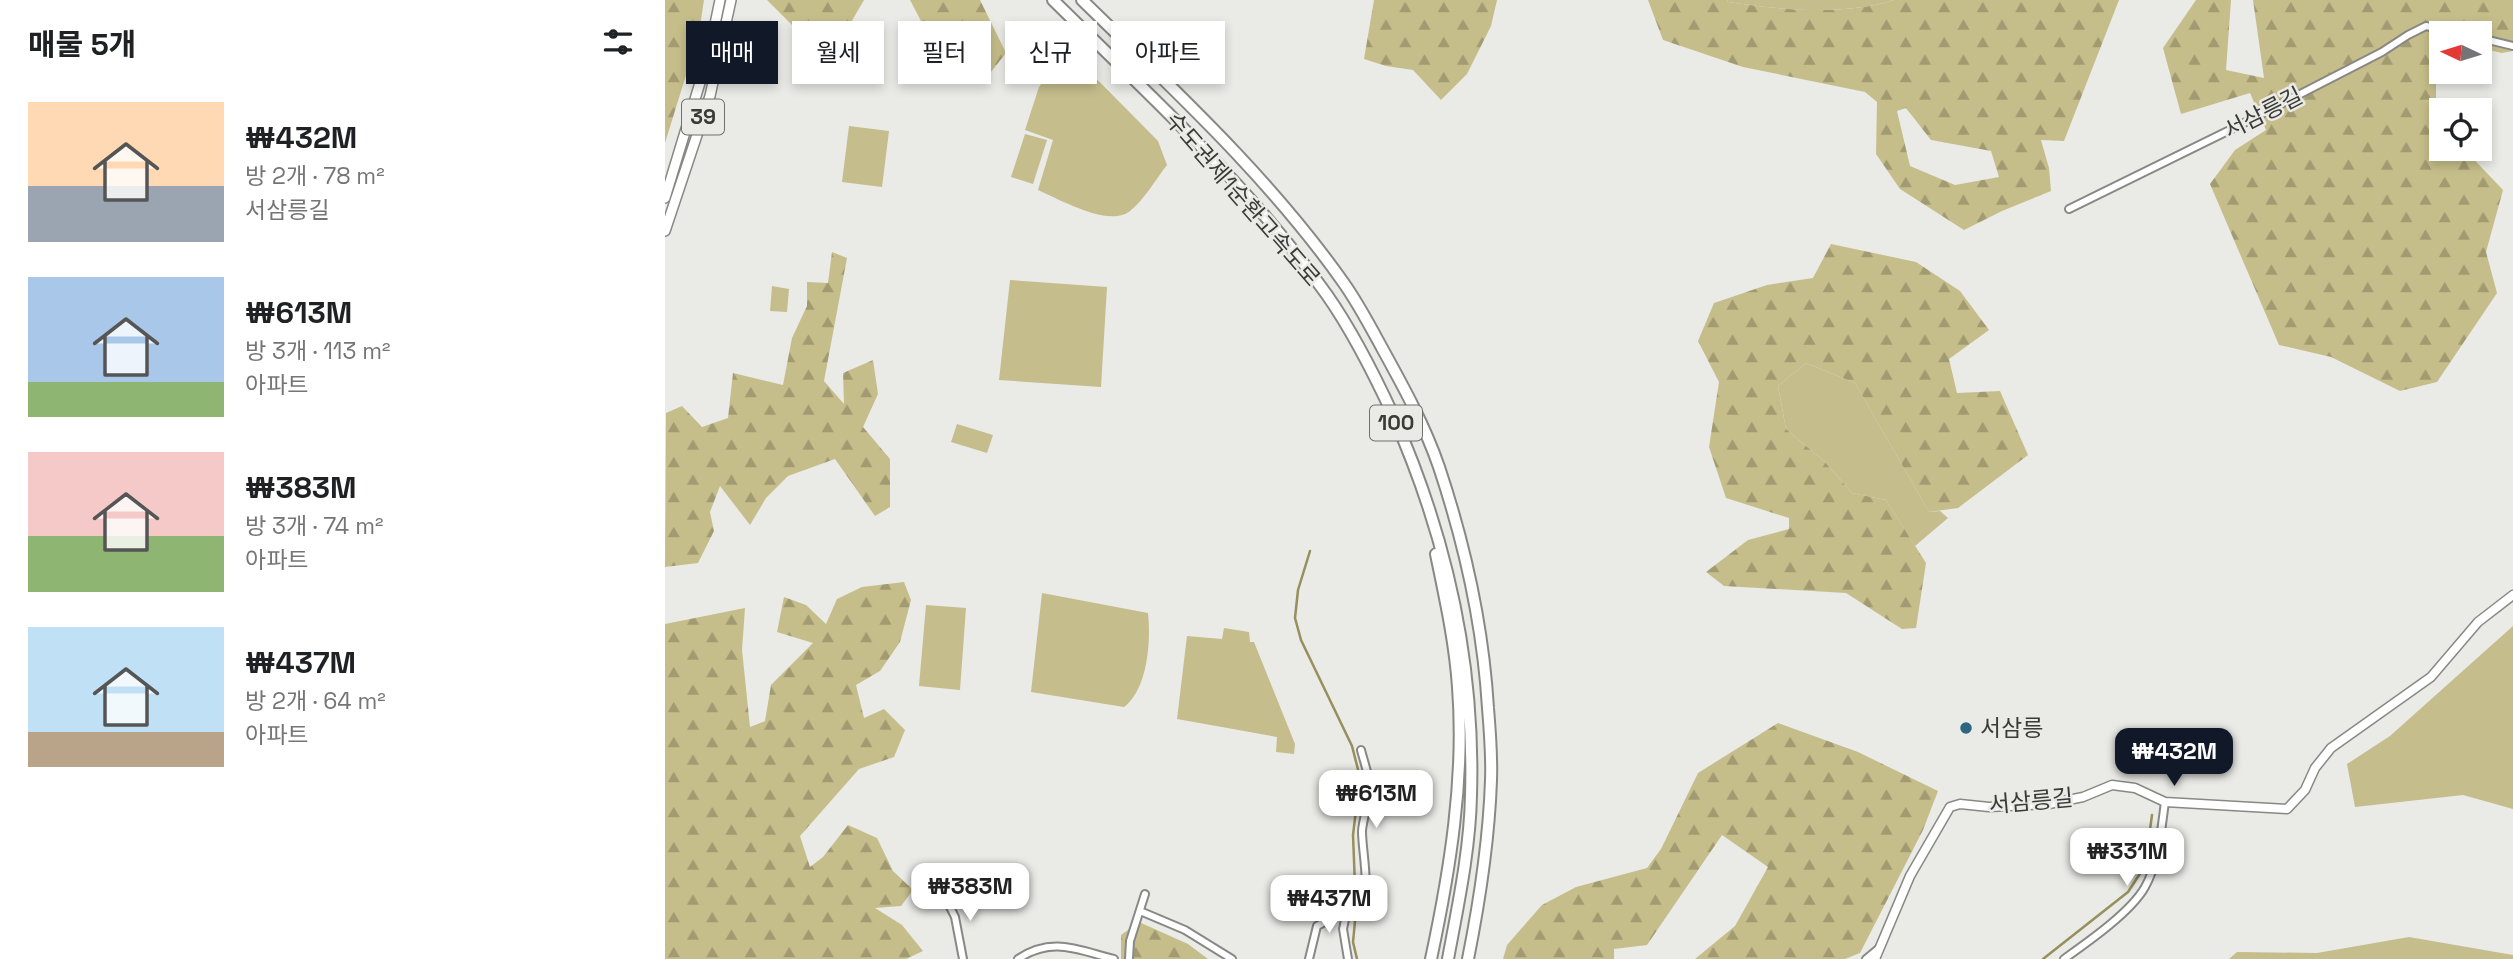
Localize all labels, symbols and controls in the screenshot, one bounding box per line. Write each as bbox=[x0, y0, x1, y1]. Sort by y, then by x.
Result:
chip: 매매 bbox=[686, 21, 778, 84]
chip: 월세 bbox=[792, 21, 884, 84]
chip: 필터 bbox=[898, 21, 991, 84]
chip: 신규 bbox=[1005, 21, 1097, 84]
chip: 아파트 bbox=[1111, 21, 1225, 84]
north arrow bbox=[2429, 21, 2492, 84]
map controls bbox=[2429, 21, 2492, 161]
icon: filters bbox=[599, 23, 637, 61]
text: 매물 5개 bbox=[28, 25, 136, 64]
street label: 서삼릉길 bbox=[2218, 80, 2308, 146]
button: locate bbox=[2429, 98, 2492, 161]
road number: 39 bbox=[682, 100, 724, 134]
street label: 수도권제1순환고속도로 bbox=[1159, 106, 1327, 292]
text: ₩432M bbox=[245, 118, 357, 157]
icon: home bbox=[84, 130, 168, 214]
text: 방 2개 · 78 m² bbox=[245, 161, 385, 191]
text: 서삼릉길 bbox=[245, 195, 330, 225]
text: ₩613M bbox=[245, 293, 352, 332]
icon: home bbox=[84, 305, 168, 389]
text: 방 3개 · 113 m² bbox=[245, 336, 390, 366]
text: 아파트 bbox=[245, 370, 308, 400]
road number: 100 bbox=[1370, 406, 1422, 440]
text: ₩383M bbox=[245, 468, 357, 507]
icon: home bbox=[84, 480, 168, 564]
text: 방 3개 · 74 m² bbox=[245, 511, 383, 541]
text: 아파트 bbox=[245, 545, 308, 575]
text: ₩437M bbox=[245, 643, 356, 682]
icon: home bbox=[84, 655, 168, 739]
text: 방 2개 · 64 m² bbox=[245, 686, 386, 716]
place label: 서삼릉 bbox=[1980, 713, 2043, 743]
text: 아파트 bbox=[245, 720, 308, 750]
marker: 서삼릉 bbox=[1958, 720, 1974, 736]
pin: ₩432M bbox=[2125, 728, 2223, 788]
text: ₩432M bbox=[2131, 736, 2217, 766]
pin: ₩613M bbox=[1327, 770, 1425, 830]
text: ₩613M bbox=[1335, 778, 1417, 808]
street label: 서삼릉길 bbox=[1988, 782, 2074, 820]
pin: ₩331M bbox=[2078, 828, 2176, 888]
text: ₩331M bbox=[2086, 836, 2168, 866]
pin: ₩383M bbox=[921, 864, 1019, 923]
text: ₩383M bbox=[927, 871, 1013, 901]
pin: ₩437M bbox=[1280, 876, 1378, 935]
text: ₩437M bbox=[1286, 883, 1372, 913]

